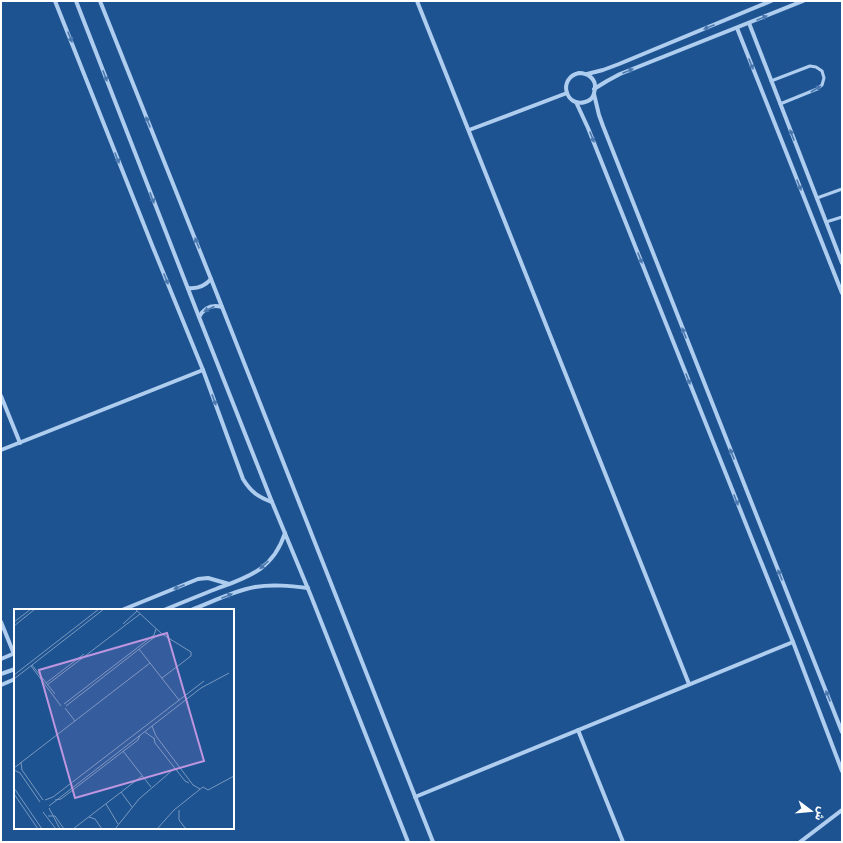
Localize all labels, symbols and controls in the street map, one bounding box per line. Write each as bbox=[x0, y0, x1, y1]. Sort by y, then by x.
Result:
one-way arrow bbox=[757, 14, 769, 20]
one-way arrow bbox=[702, 24, 714, 30]
one-way arrow bbox=[67, 32, 73, 44]
one-way arrow bbox=[749, 59, 755, 71]
one-way arrow bbox=[623, 67, 635, 73]
one-way arrow bbox=[103, 71, 109, 83]
one-way arrow bbox=[810, 85, 822, 92]
one-way arrow bbox=[145, 116, 151, 128]
one-way arrow bbox=[789, 128, 795, 140]
one-way arrow bbox=[589, 132, 595, 143]
one-way arrow bbox=[115, 153, 121, 165]
one-way arrow bbox=[797, 180, 803, 192]
one-way arrow bbox=[150, 192, 156, 204]
one-way arrow bbox=[193, 236, 199, 248]
one-way arrow bbox=[637, 253, 643, 264]
one-way arrow bbox=[163, 273, 169, 285]
one-way arrow bbox=[203, 305, 215, 312]
one-way arrow bbox=[681, 327, 687, 339]
one-way arrow bbox=[686, 373, 692, 385]
one-way arrow bbox=[211, 394, 217, 406]
one-way arrow bbox=[729, 447, 735, 459]
one-way arrow bbox=[734, 494, 740, 506]
one-way arrow bbox=[260, 560, 269, 569]
one-way arrow bbox=[777, 569, 783, 580]
one-way arrow bbox=[173, 585, 185, 591]
one-way arrow bbox=[222, 592, 234, 598]
inset map bbox=[14, 609, 234, 829]
one-way arrow bbox=[824, 689, 830, 701]
north arrow bbox=[791, 791, 831, 831]
text: ش bbox=[812, 805, 828, 822]

